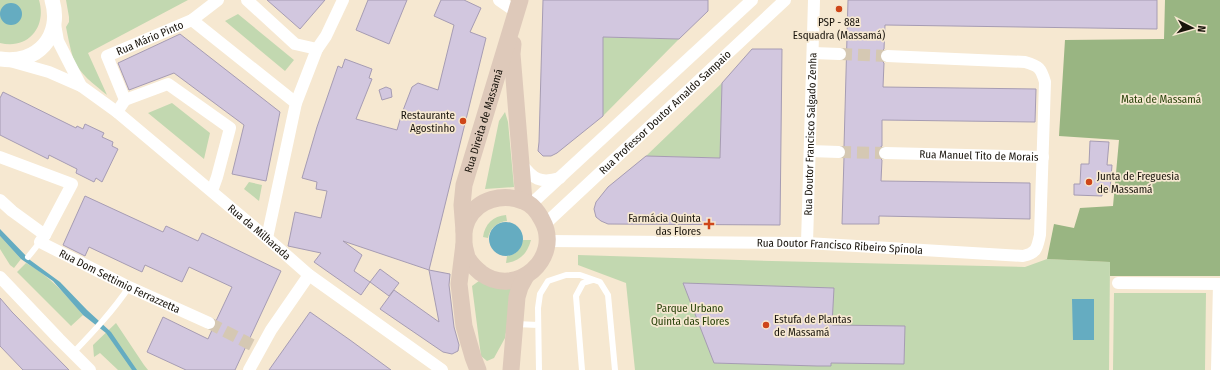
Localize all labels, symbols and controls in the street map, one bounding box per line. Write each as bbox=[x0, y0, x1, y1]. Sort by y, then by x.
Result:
marker: PSP - 88ª Esquadra (Massamá) bbox=[834, 4, 844, 14]
north arrow bbox=[1172, 8, 1212, 48]
place label: PSP - 88ª Esquadra (Massamá) bbox=[793, 16, 885, 42]
street label: Rua Mário Pinto bbox=[114, 18, 186, 58]
text: N bbox=[1195, 25, 1208, 33]
street label: Rua Professor Doutor Arnaldo Sampaio bbox=[597, 48, 734, 177]
street label: Rua Doutor Francisco Salgado Zenha bbox=[802, 52, 819, 216]
street label: Rua Direita de Massamá bbox=[462, 68, 506, 174]
park label: Mata de Massamá bbox=[1121, 93, 1201, 106]
place label: Restaurante Agostinho bbox=[401, 109, 455, 135]
marker: Restaurante Agostinho bbox=[458, 116, 468, 126]
street label: Rua Manuel Tito de Morais bbox=[919, 148, 1039, 164]
place label: Junta de Freguesia de Massamá bbox=[1097, 170, 1179, 196]
marker: Junta de Freguesia de Massamá bbox=[1084, 177, 1094, 187]
street label: Rua da Milharada bbox=[225, 202, 293, 263]
place label: Farmácia Quinta das Flores bbox=[628, 212, 701, 238]
marker: Farmácia Quinta das Flores bbox=[704, 219, 714, 229]
street label: Rua Doutor Francisco Ribeiro Spínola bbox=[757, 237, 923, 257]
street label: Rua Dom Settimio Ferrazzetta bbox=[57, 247, 182, 316]
park label: Parque Urbano Quinta das Flores bbox=[651, 302, 729, 328]
place label: Estufa de Plantas de Massamá bbox=[774, 313, 852, 339]
marker: Estufa de Plantas de Massamá bbox=[761, 320, 771, 330]

